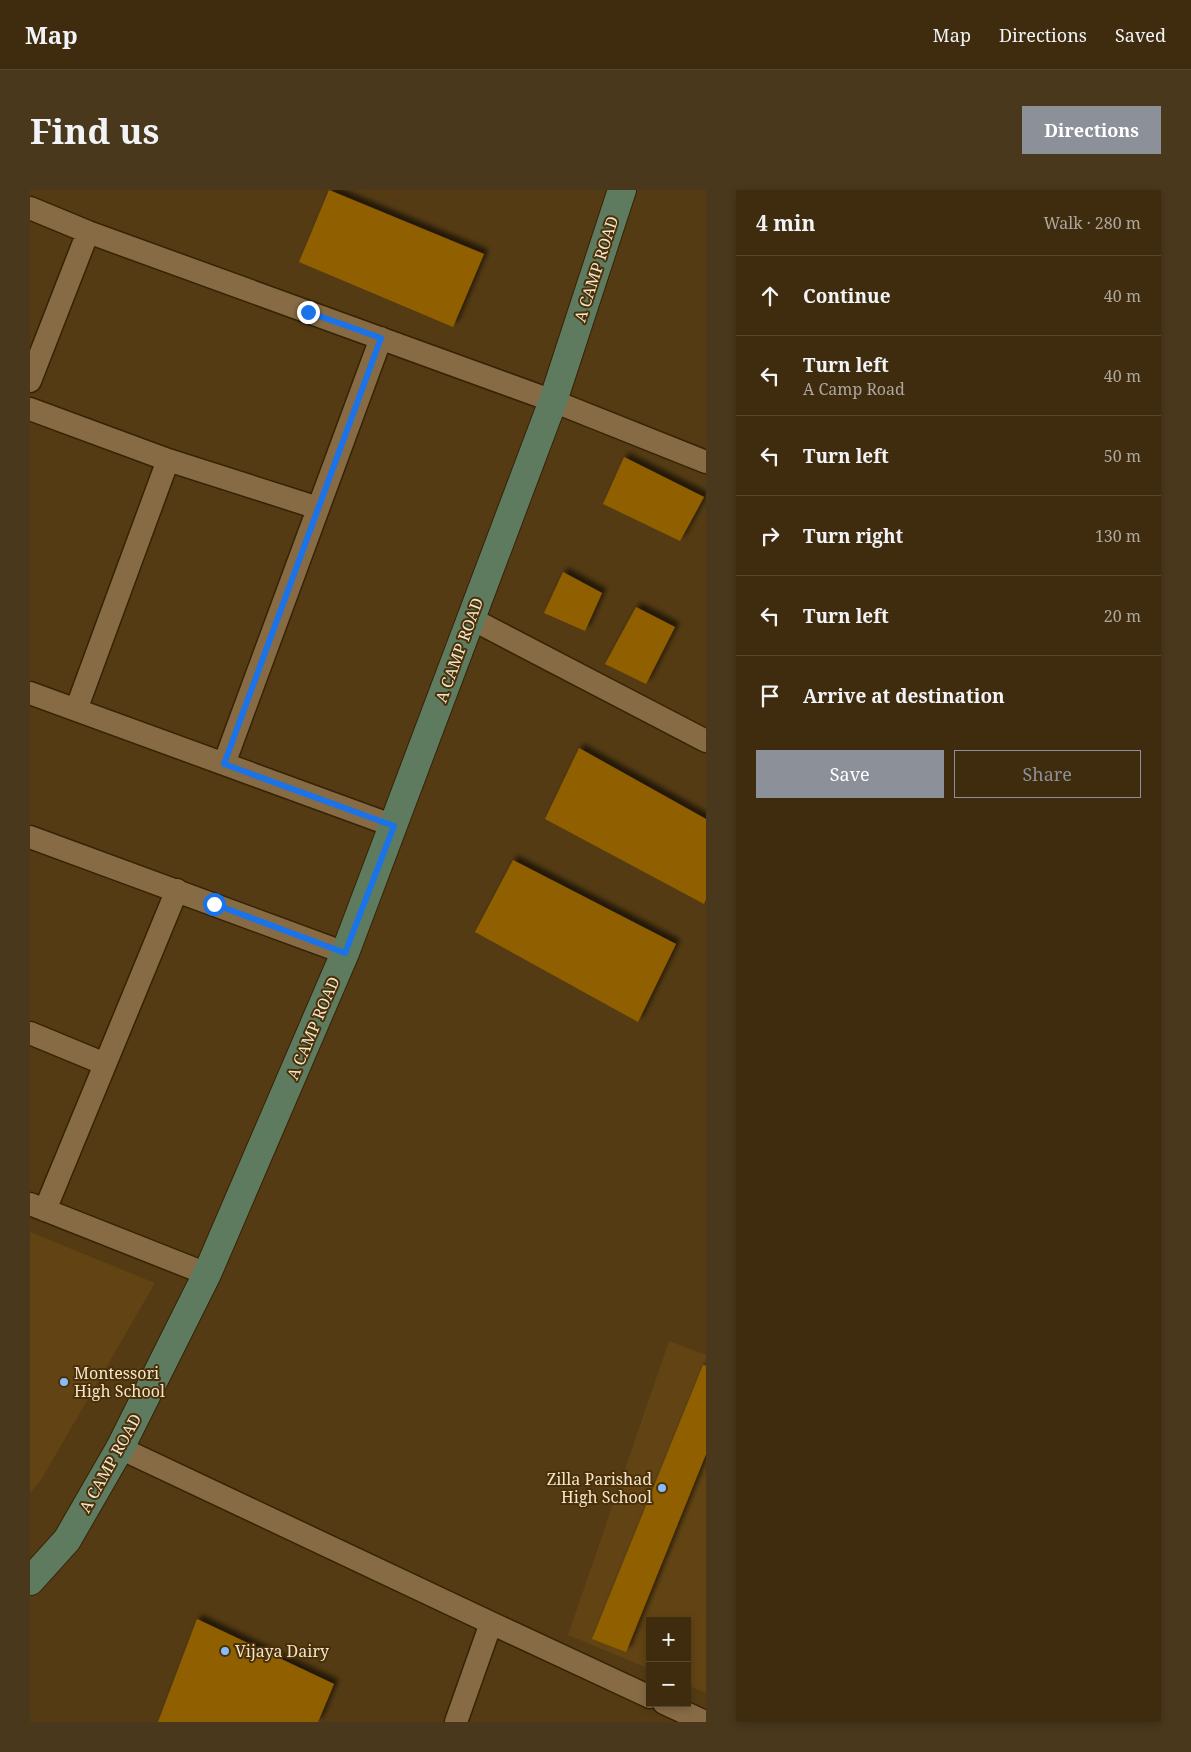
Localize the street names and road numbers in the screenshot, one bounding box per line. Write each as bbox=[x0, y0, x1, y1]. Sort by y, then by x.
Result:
street label: A CAMP ROAD bbox=[569, 213, 623, 325]
street label: A CAMP ROAD bbox=[430, 595, 488, 705]
street label: A CAMP ROAD bbox=[281, 973, 345, 1083]
street label: A CAMP ROAD bbox=[74, 1410, 146, 1516]

